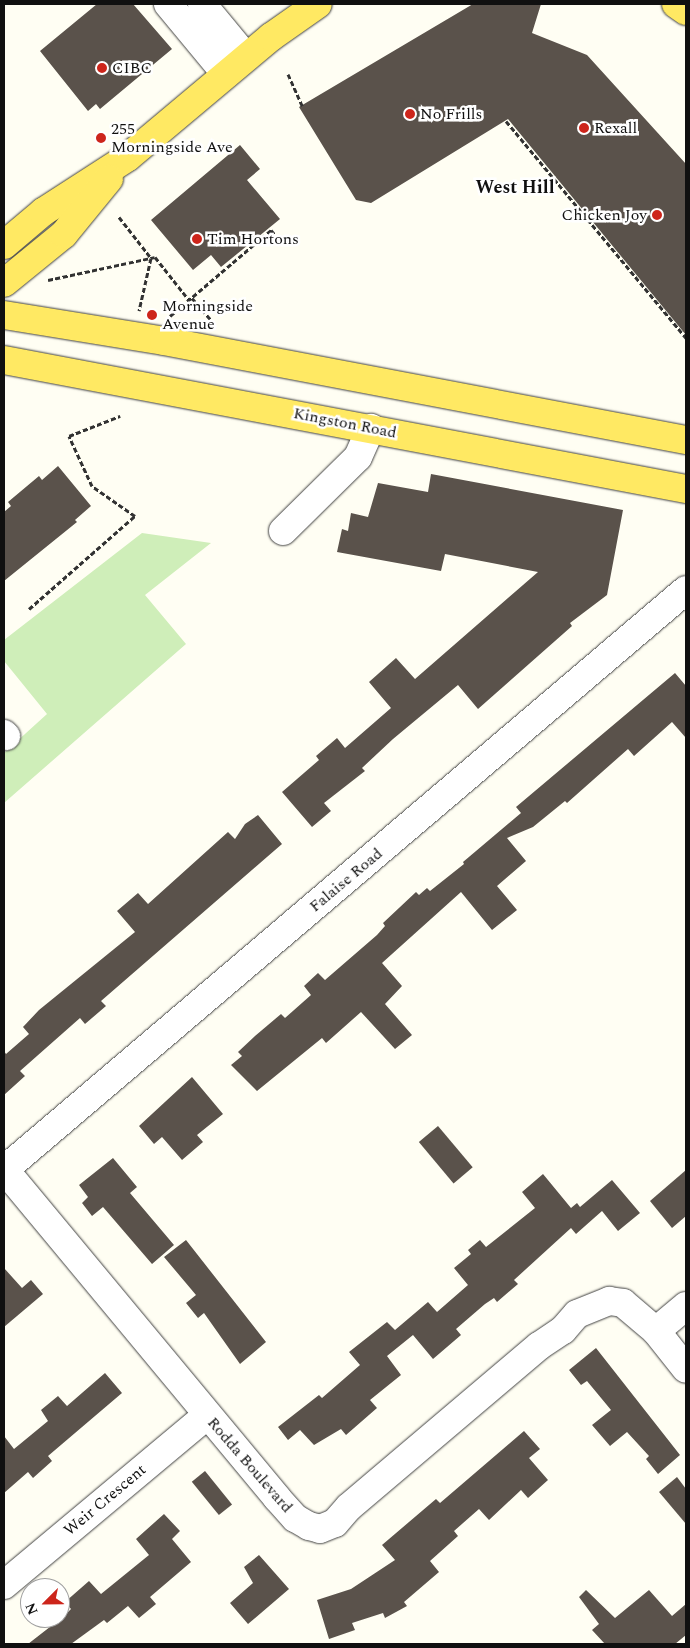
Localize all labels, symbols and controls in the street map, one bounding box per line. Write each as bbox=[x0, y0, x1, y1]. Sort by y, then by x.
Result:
place label: CIBC bbox=[112, 58, 152, 78]
marker: CIBC bbox=[96, 62, 108, 74]
place label: No Frills bbox=[420, 104, 482, 124]
marker: No Frills bbox=[404, 108, 416, 120]
place label: Rexall bbox=[594, 118, 637, 138]
place label: 255 Morningside Ave bbox=[111, 119, 233, 157]
marker: Rexall bbox=[578, 122, 590, 134]
marker: 255 Morningside Ave bbox=[95, 132, 107, 144]
district label: West Hill bbox=[475, 177, 555, 199]
place label: Chicken Joy bbox=[562, 205, 647, 225]
marker: Chicken Joy bbox=[651, 209, 663, 221]
place label: Tim Hortons bbox=[207, 229, 299, 249]
marker: Tim Hortons bbox=[191, 233, 203, 245]
place label: Morningside Avenue bbox=[162, 296, 253, 334]
marker: Morningside Avenue bbox=[146, 309, 158, 321]
street label: Kingston Road bbox=[292, 404, 398, 442]
street label: Falaise Road bbox=[306, 844, 386, 916]
street label: Rodda Boulevard bbox=[203, 1413, 297, 1517]
street label: Weir Crescent bbox=[60, 1460, 150, 1540]
north arrow bbox=[20, 1578, 70, 1628]
text: N bbox=[20, 1599, 44, 1618]

